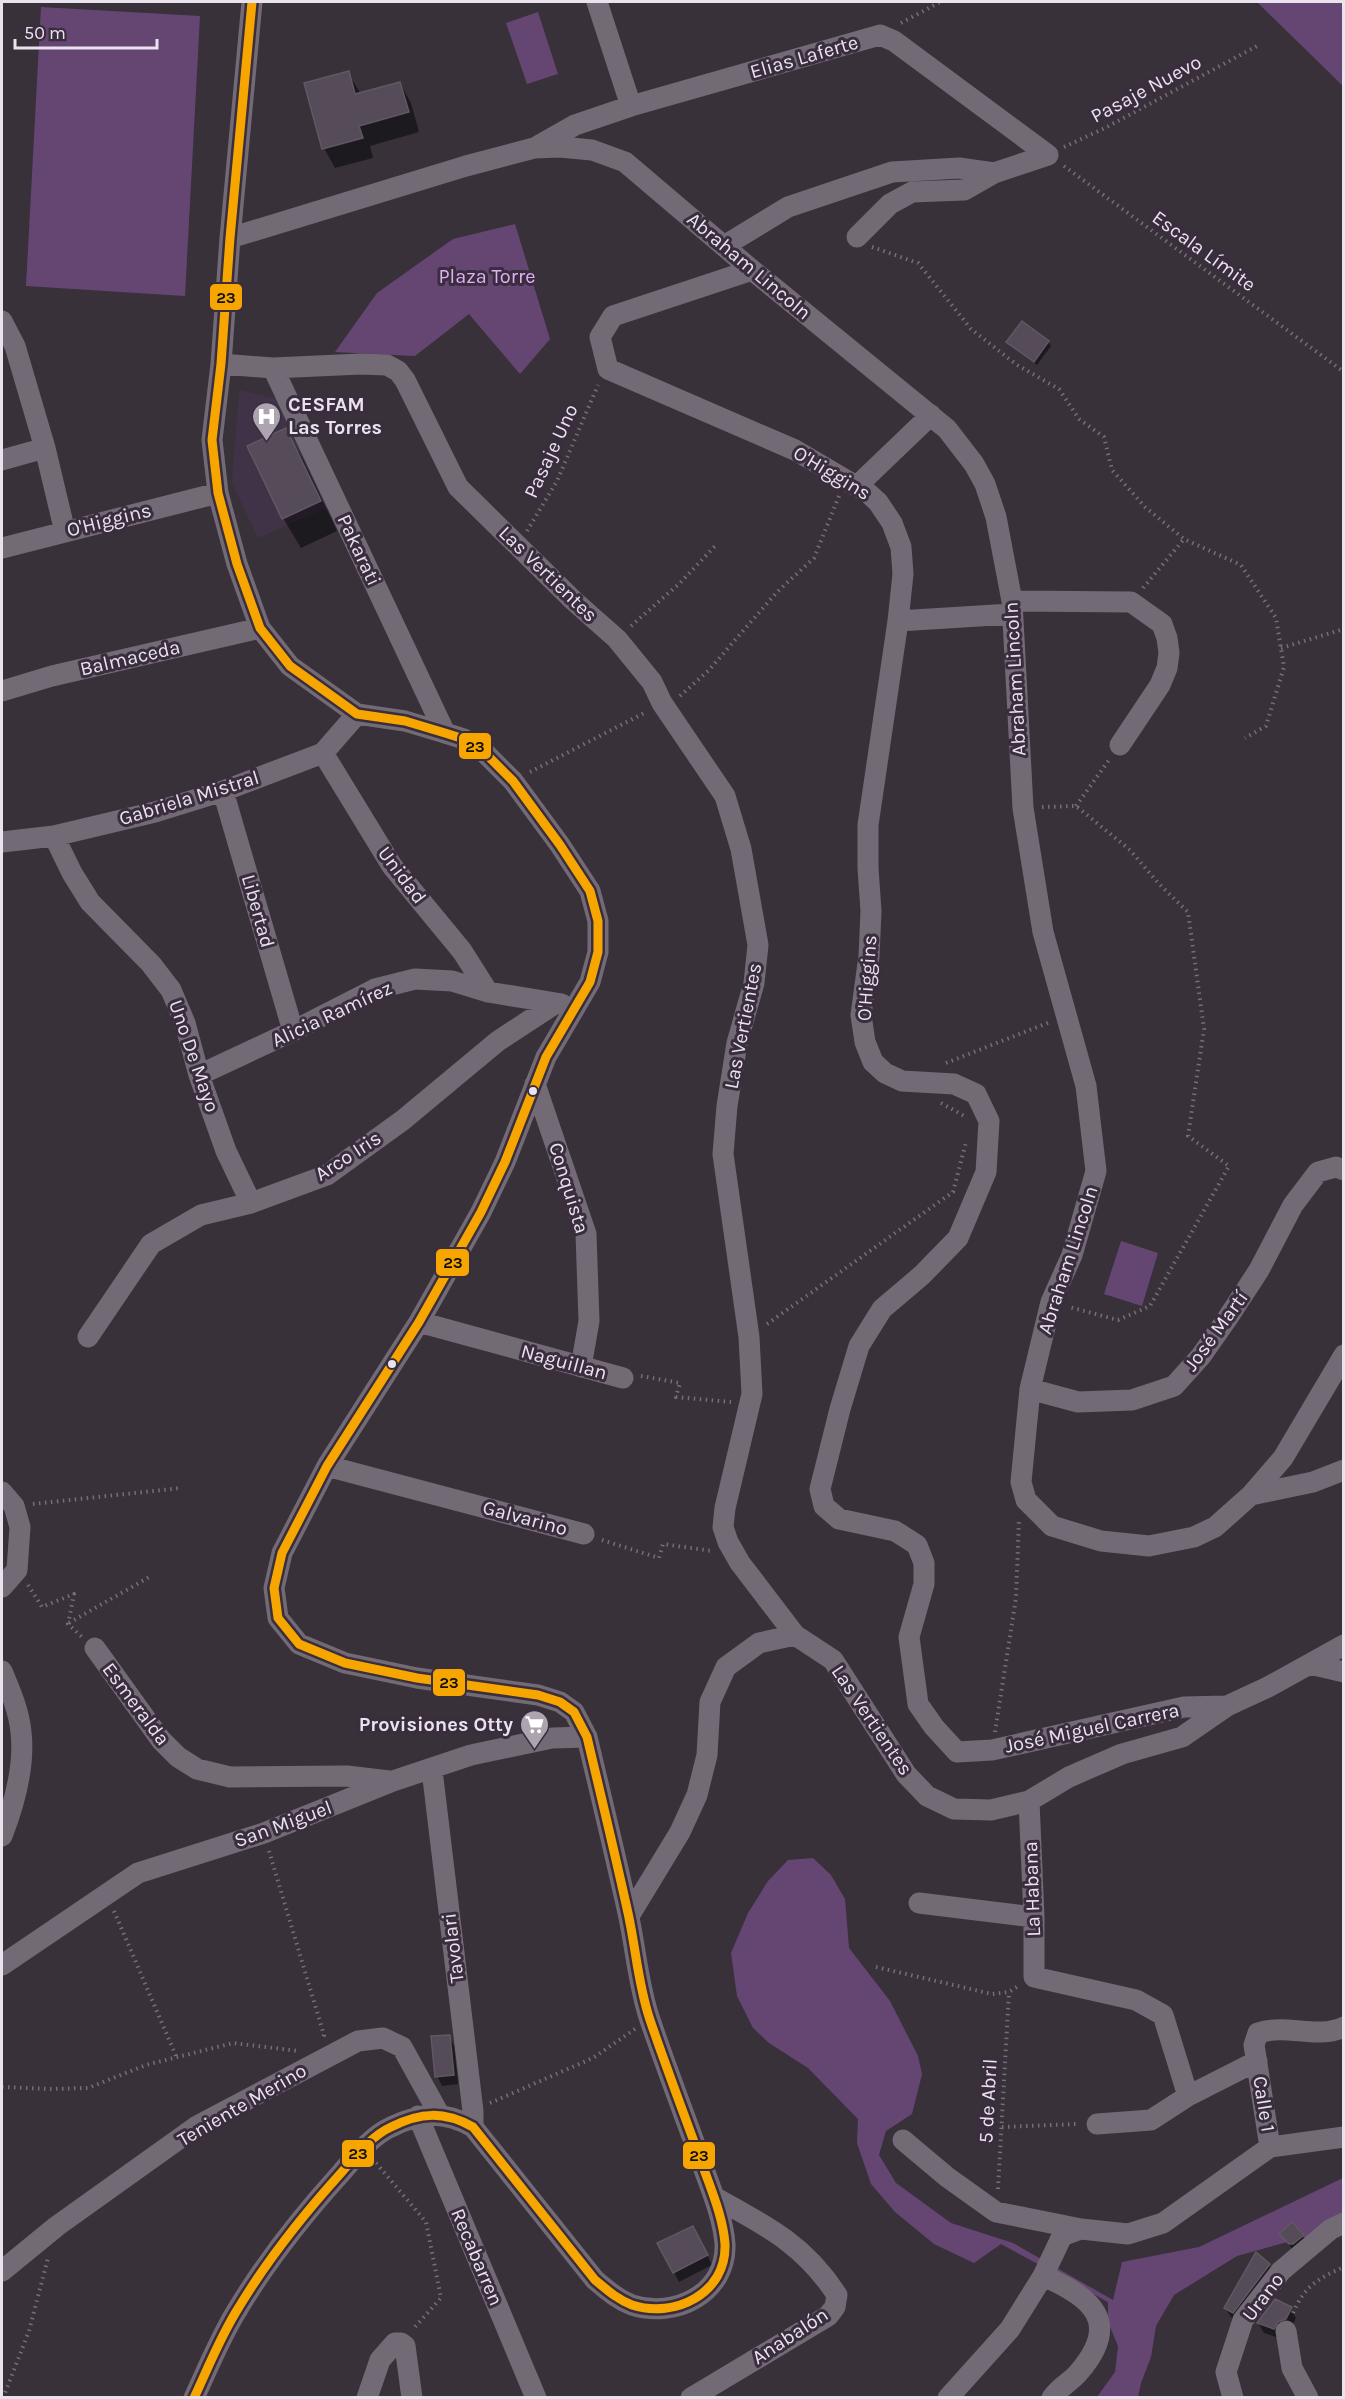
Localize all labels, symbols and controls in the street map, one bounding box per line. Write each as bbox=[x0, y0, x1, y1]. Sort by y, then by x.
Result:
scale bar bbox=[15, 12, 158, 50]
text: 50 m bbox=[24, 22, 66, 44]
street label: Elias Laferte bbox=[747, 31, 861, 83]
street label: Pasaje Nuevo bbox=[1087, 50, 1205, 128]
street label: Escala Límite bbox=[1148, 206, 1260, 296]
street label: Abraham Lincoln bbox=[682, 208, 816, 324]
park label: Plaza Torre bbox=[438, 265, 536, 288]
line badge: 23 bbox=[209, 283, 243, 311]
text: 23 bbox=[216, 288, 236, 307]
place label: CESFAM Las Torres bbox=[288, 393, 382, 439]
hospital icon: CESFAM Las Torres bbox=[251, 400, 283, 442]
street label: Pasaje Uno bbox=[519, 400, 583, 502]
street label: O'Higgins bbox=[789, 441, 875, 505]
street label: O'Higgins bbox=[64, 498, 154, 542]
street label: Pakarati bbox=[332, 511, 386, 589]
street label: Las Vertientes bbox=[494, 521, 602, 627]
street label: Abraham Lincoln bbox=[999, 601, 1031, 757]
street label: Balmaceda bbox=[78, 635, 182, 681]
line badge: 23 bbox=[458, 732, 492, 760]
text: 23 bbox=[465, 737, 485, 756]
street label: Gabriela Mistral bbox=[116, 766, 262, 830]
street label: Unidad bbox=[373, 842, 431, 908]
street label: Libertad bbox=[237, 872, 279, 950]
street label: O'Higgins bbox=[853, 934, 881, 1022]
street label: Las Vertientes bbox=[720, 961, 766, 1091]
street label: Alicia Ramírez bbox=[268, 976, 396, 1052]
street label: Uno De Mayo bbox=[164, 997, 224, 1115]
unlabelled marker bbox=[527, 1085, 539, 1097]
street label: Arco Iris bbox=[311, 1126, 385, 1186]
street label: Conquista bbox=[544, 1140, 594, 1236]
street label: Abraham Lincoln bbox=[1033, 1183, 1103, 1337]
line badge: 23 bbox=[435, 1248, 470, 1277]
text: 23 bbox=[443, 1253, 463, 1272]
street label: José Martí bbox=[1179, 1287, 1253, 1375]
street label: Naguillan bbox=[518, 1339, 610, 1385]
unlabelled marker bbox=[386, 1358, 398, 1370]
street label: Galvarino bbox=[480, 1496, 570, 1540]
street label: Esmeralda bbox=[97, 1658, 175, 1750]
street label: Las Vertientes bbox=[827, 1661, 917, 1779]
line badge: 23 bbox=[432, 1668, 466, 1697]
text: 23 bbox=[439, 1673, 459, 1692]
street label: José Miguel Carrera bbox=[1003, 1698, 1181, 1758]
supermarket icon: Provisiones Otty bbox=[518, 1708, 550, 1750]
place label: Provisiones Otty bbox=[359, 1713, 513, 1736]
street label: San Miguel bbox=[231, 1796, 335, 1852]
street label: La Habana bbox=[1019, 1841, 1045, 1937]
street label: Tavolari bbox=[437, 1912, 469, 1984]
street label: 5 de Abril bbox=[974, 2058, 1002, 2144]
street label: Teniente Merino bbox=[173, 2059, 311, 2151]
street label: Calle 1 bbox=[1248, 2074, 1280, 2134]
line badge: 23 bbox=[341, 2139, 375, 2168]
line badge: 23 bbox=[682, 2141, 716, 2170]
text: 23 bbox=[348, 2144, 368, 2163]
text: 23 bbox=[689, 2146, 709, 2165]
street label: Recabarren bbox=[446, 2205, 508, 2309]
street label: Urano bbox=[1237, 2268, 1289, 2326]
street label: Anabalón bbox=[748, 2303, 832, 2369]

